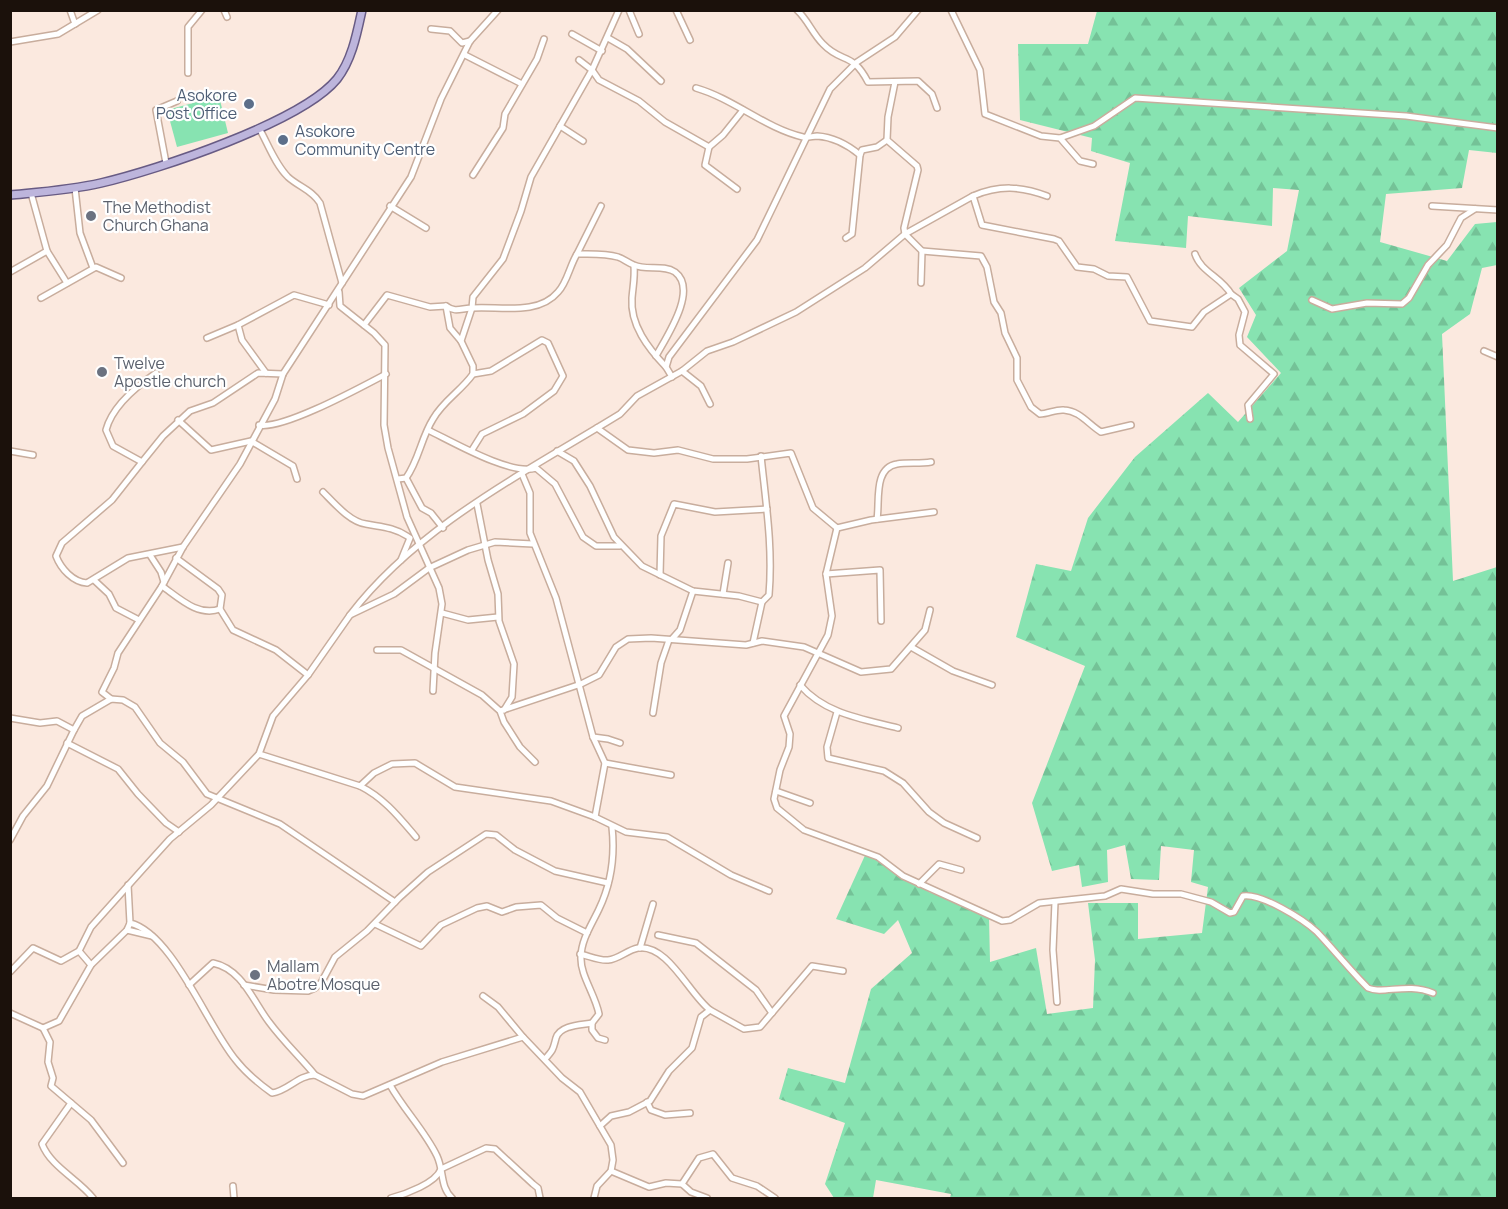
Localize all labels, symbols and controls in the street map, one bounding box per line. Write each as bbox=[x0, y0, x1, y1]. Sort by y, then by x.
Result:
place label: Asokore Post Office bbox=[156, 84, 237, 124]
marker: Asokore Post Office bbox=[242, 97, 256, 111]
place label: Asokore Community Centre bbox=[295, 120, 435, 160]
marker: Asokore Community Centre bbox=[276, 133, 290, 147]
place label: The Methodist Church Ghana bbox=[103, 196, 211, 236]
marker: The Methodist Church Ghana bbox=[84, 209, 98, 223]
place label: Twelve Apostle church bbox=[114, 352, 226, 392]
marker: Twelve Apostle church bbox=[95, 365, 109, 379]
place label: Mallam Abotre Mosque bbox=[267, 955, 380, 995]
marker: Mallam Abotre Mosque bbox=[248, 968, 262, 982]

